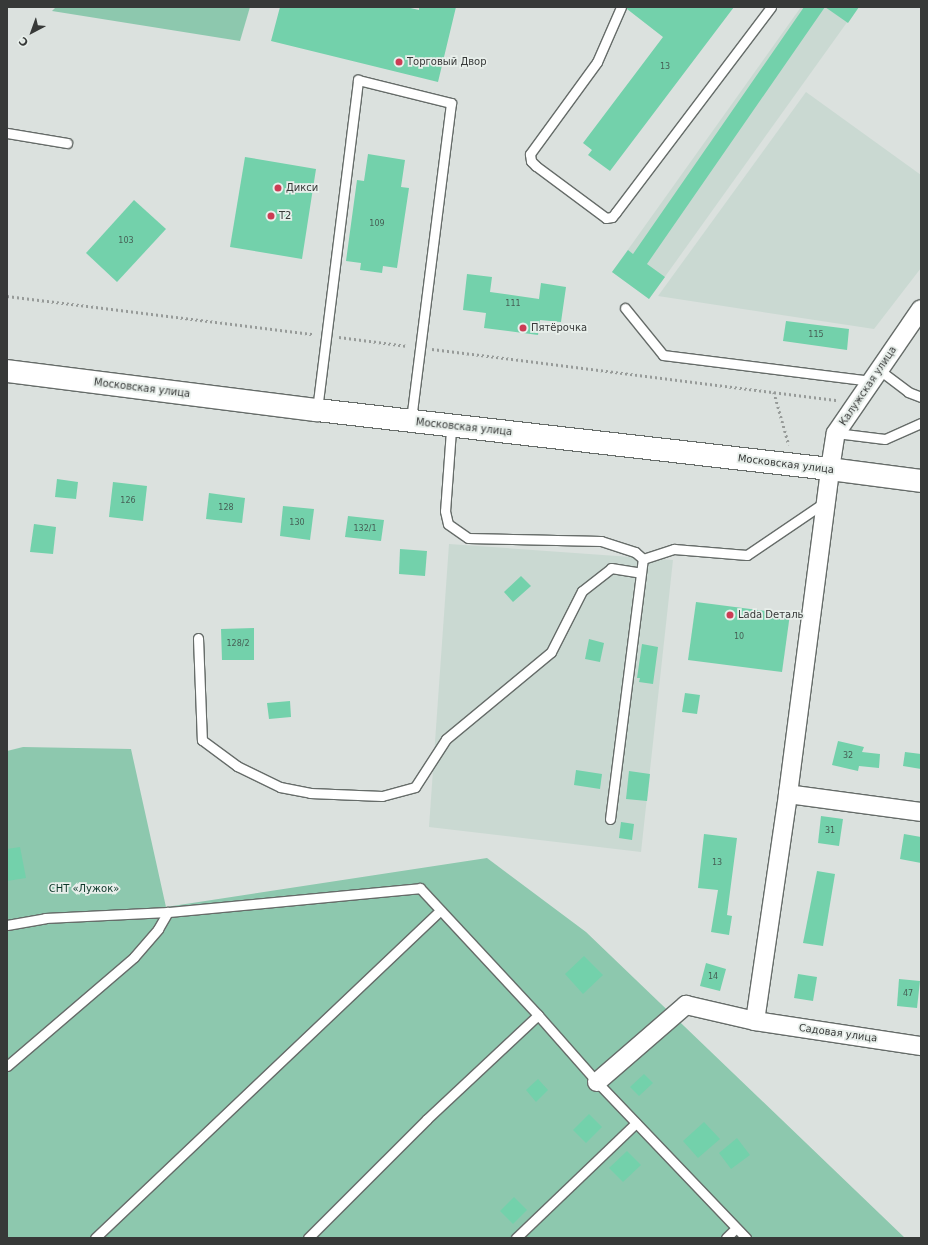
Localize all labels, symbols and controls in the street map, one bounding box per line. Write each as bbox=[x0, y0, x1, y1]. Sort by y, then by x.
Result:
north arrow bbox=[12, 12, 52, 52]
text: С bbox=[16, 34, 31, 49]
place label: Торговый Двор bbox=[407, 56, 487, 68]
marker: Торговый Двор bbox=[394, 57, 404, 67]
house number: 13 bbox=[660, 62, 670, 72]
place label: Дикси bbox=[286, 182, 318, 194]
marker: Дикси bbox=[273, 183, 283, 193]
place label: T2 bbox=[279, 210, 291, 222]
marker: T2 bbox=[266, 211, 276, 221]
house number: 109 bbox=[369, 219, 385, 229]
house number: 103 bbox=[118, 236, 134, 246]
house number: 111 bbox=[505, 299, 521, 309]
place label: Пятёрочка bbox=[531, 322, 587, 334]
marker: Пятёрочка bbox=[518, 323, 528, 333]
house number: 115 bbox=[808, 330, 824, 340]
street label: Калужская улица bbox=[837, 344, 899, 428]
street label: Московская улица bbox=[93, 376, 191, 400]
street label: Московская улица bbox=[415, 416, 513, 438]
street label: Московская улица bbox=[737, 452, 835, 476]
house number: 126 bbox=[120, 496, 136, 506]
house number: 128 bbox=[218, 503, 234, 513]
house number: 130 bbox=[289, 518, 305, 528]
house number: 132/1 bbox=[353, 524, 377, 534]
place label: Lada Dеталь bbox=[738, 609, 803, 621]
marker: Lada Dеталь bbox=[725, 610, 735, 620]
house number: 10 bbox=[734, 632, 744, 642]
house number: 128/2 bbox=[226, 639, 250, 649]
house number: 32 bbox=[843, 751, 853, 761]
house number: 31 bbox=[825, 826, 835, 836]
house number: 13 bbox=[712, 858, 722, 868]
park label: СНТ «Лужок» bbox=[49, 883, 119, 895]
house number: 14 bbox=[708, 972, 718, 982]
house number: 47 bbox=[903, 989, 913, 999]
street label: Садовая улица bbox=[798, 1022, 878, 1044]

